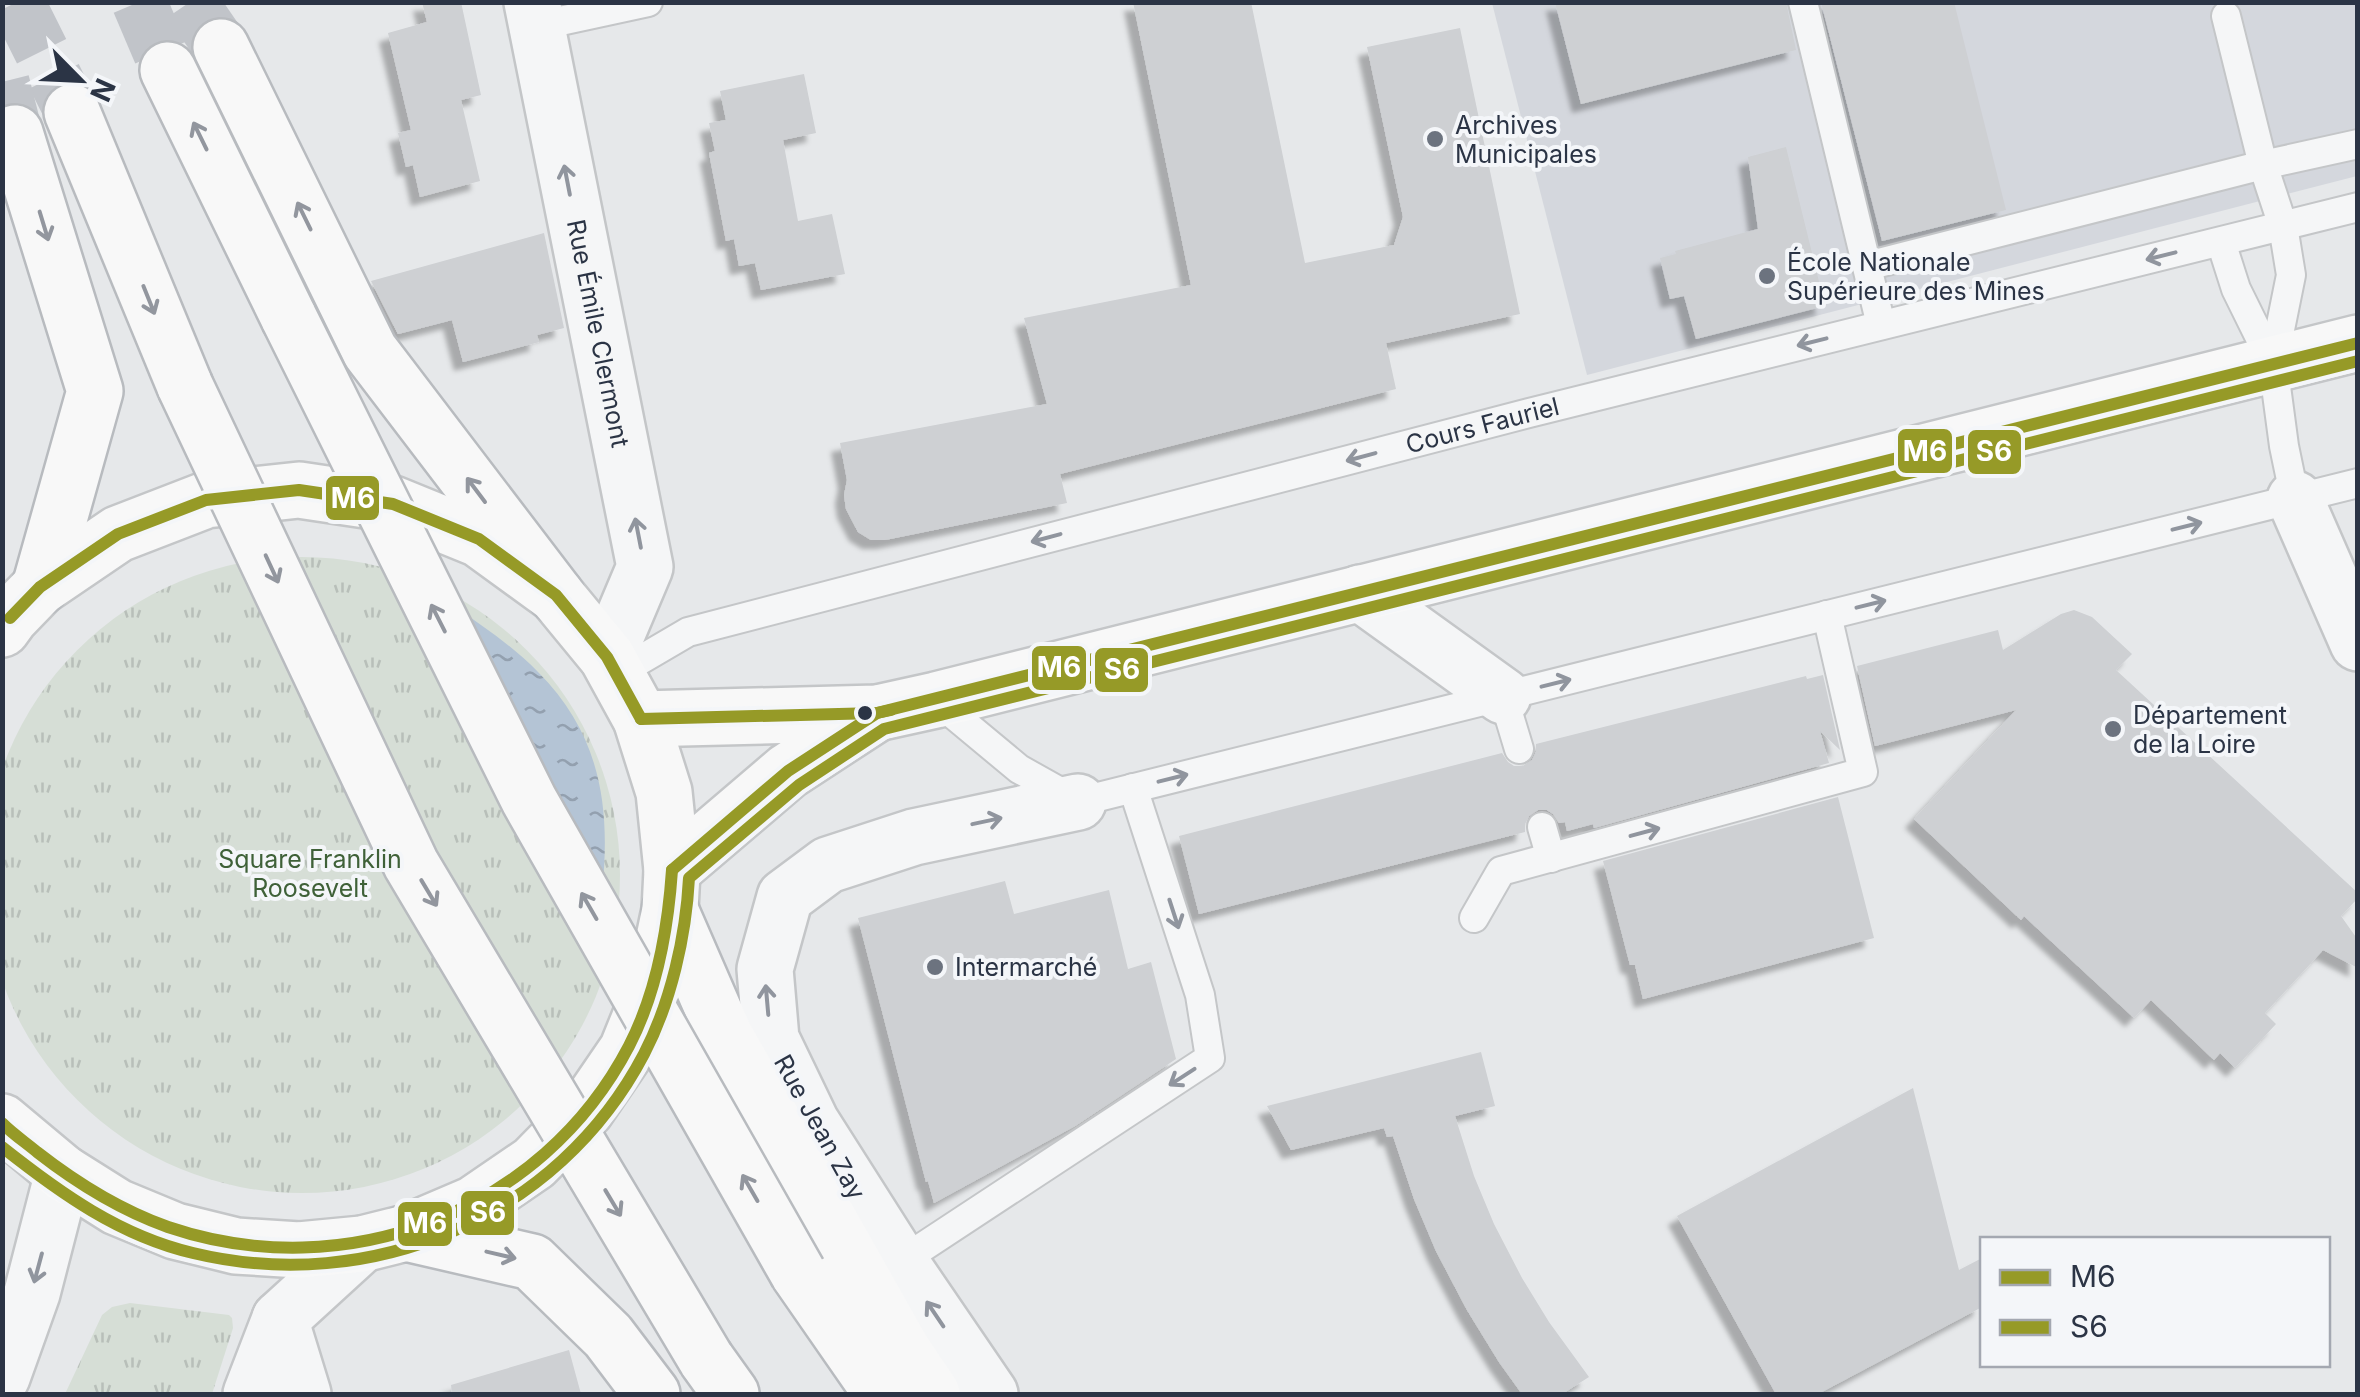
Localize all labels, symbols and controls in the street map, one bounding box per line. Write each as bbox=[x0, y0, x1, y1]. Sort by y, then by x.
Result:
north arrow bbox=[30, 30, 130, 130]
text: N bbox=[83, 74, 123, 107]
place label: Archives Municipales bbox=[1455, 110, 1597, 169]
one-way arrow bbox=[190, 122, 209, 152]
marker: Archives Municipales bbox=[1424, 128, 1446, 150]
one-way arrow bbox=[557, 164, 576, 196]
one-way arrow bbox=[293, 202, 312, 232]
one-way arrow bbox=[36, 210, 54, 241]
street label: Rue Émile Clermont bbox=[561, 217, 636, 450]
place label: École Nationale Supérieure des Mines bbox=[1787, 246, 2045, 306]
one-way arrow bbox=[2146, 248, 2177, 267]
marker: École Nationale Supérieure des Mines bbox=[1756, 265, 1778, 287]
one-way arrow bbox=[142, 284, 160, 314]
one-way arrow bbox=[1797, 334, 1828, 353]
street label: Cours Fauriel bbox=[1403, 391, 1562, 459]
line badge: M6 bbox=[1896, 427, 1954, 475]
line badge: S6 bbox=[1966, 428, 2023, 476]
text: M6 bbox=[1903, 434, 1947, 468]
text: S6 bbox=[1976, 434, 2012, 468]
one-way arrow bbox=[1346, 448, 1377, 467]
line badge: M6 bbox=[324, 474, 381, 522]
one-way arrow bbox=[465, 477, 486, 504]
text: M6 bbox=[331, 481, 375, 515]
one-way arrow bbox=[2170, 516, 2202, 534]
one-way arrow bbox=[627, 517, 646, 549]
one-way arrow bbox=[1031, 530, 1062, 549]
one-way arrow bbox=[263, 554, 282, 584]
one-way arrow bbox=[1854, 594, 1886, 612]
one-way arrow bbox=[428, 603, 447, 633]
line badge: M6 bbox=[1030, 644, 1088, 692]
line badge: S6 bbox=[1093, 646, 1150, 694]
text: M6 bbox=[1037, 650, 1081, 684]
text: S6 bbox=[1104, 652, 1140, 686]
one-way arrow bbox=[1539, 673, 1571, 691]
place label: Département de la Loire bbox=[2133, 700, 2287, 759]
unlabelled marker bbox=[855, 703, 875, 723]
marker: Département de la Loire bbox=[2102, 718, 2124, 740]
one-way arrow bbox=[1156, 768, 1188, 786]
one-way arrow bbox=[970, 811, 1002, 829]
one-way arrow bbox=[1629, 822, 1660, 840]
park label: Square Franklin Roosevelt bbox=[218, 844, 402, 903]
one-way arrow bbox=[419, 878, 439, 907]
one-way arrow bbox=[579, 891, 599, 921]
one-way arrow bbox=[1166, 897, 1184, 929]
place label: Intermarché bbox=[955, 952, 1097, 982]
marker: Intermarché bbox=[924, 956, 946, 978]
one-way arrow bbox=[758, 985, 777, 1017]
street label: Rue Jean Zay bbox=[768, 1049, 872, 1205]
one-way arrow bbox=[1168, 1066, 1196, 1087]
one-way arrow bbox=[739, 1174, 759, 1203]
one-way arrow bbox=[603, 1188, 623, 1217]
line badge: S6 bbox=[459, 1189, 516, 1237]
text: S6 bbox=[470, 1195, 506, 1229]
line badge: M6 bbox=[396, 1200, 454, 1248]
text: M6 bbox=[403, 1206, 447, 1240]
legend bbox=[1980, 1237, 2330, 1367]
one-way arrow bbox=[484, 1247, 516, 1265]
one-way arrow bbox=[28, 1251, 47, 1283]
text: M6 bbox=[2070, 1258, 2116, 1294]
one-way arrow bbox=[925, 1301, 946, 1329]
text: S6 bbox=[2070, 1308, 2108, 1344]

